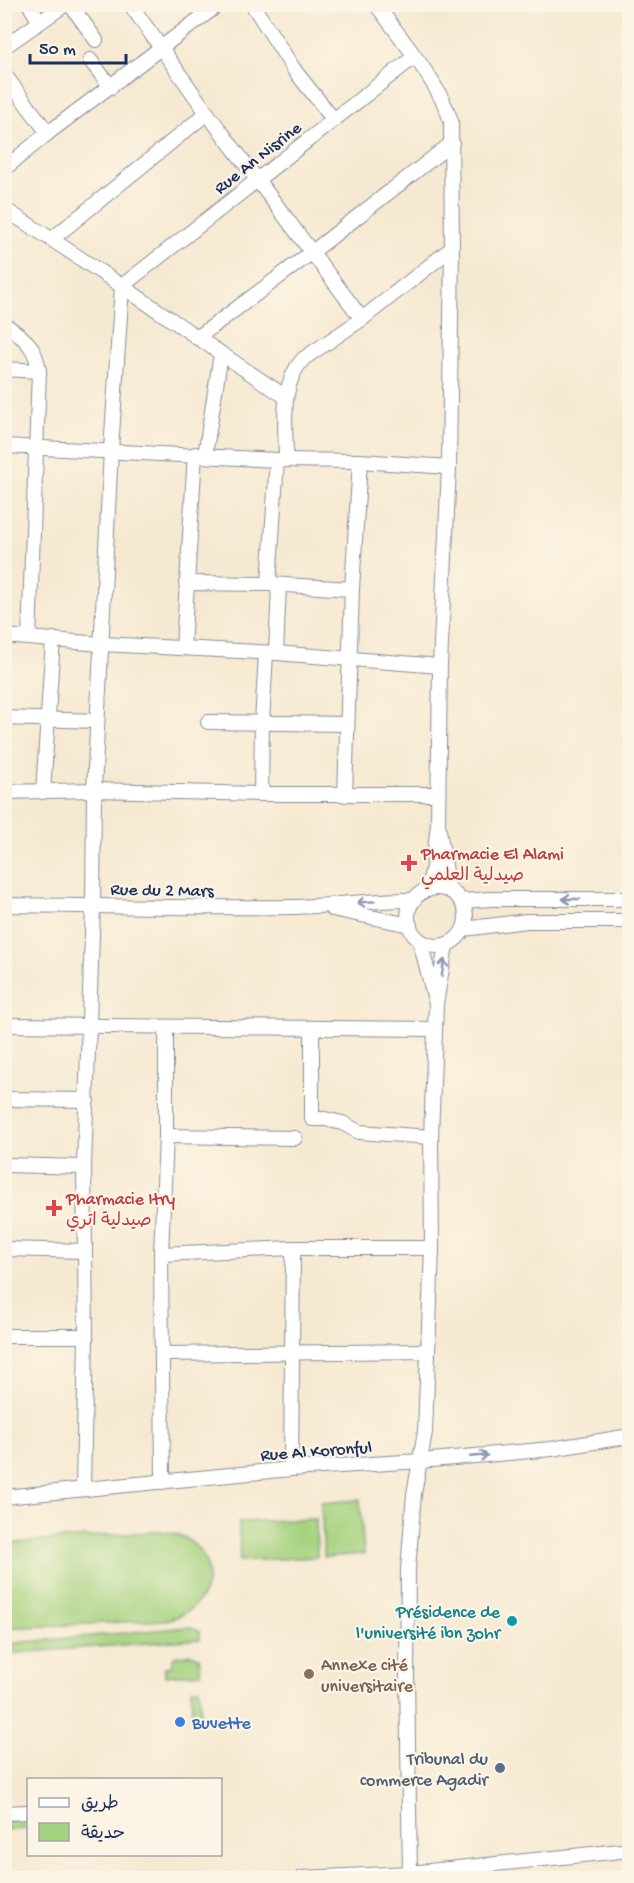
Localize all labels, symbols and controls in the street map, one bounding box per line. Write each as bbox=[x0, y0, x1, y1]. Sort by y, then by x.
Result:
scale bar bbox=[30, 27, 126, 65]
text: 50 m bbox=[39, 40, 76, 61]
street label: Rue An Nisrine bbox=[211, 118, 307, 200]
place label: Pharmacie El Alami صيدلية العلمي bbox=[420, 845, 564, 890]
marker: Pharmacie El Alami صيدلية العلمي bbox=[402, 856, 416, 870]
street label: Rue du 2 Mars bbox=[110, 880, 215, 903]
one-way arrow bbox=[562, 893, 582, 905]
one-way arrow bbox=[356, 897, 376, 908]
one-way arrow bbox=[437, 959, 448, 979]
place label: Pharmacie Itry صيدلية اتري bbox=[65, 1190, 175, 1232]
marker: Pharmacie Itry صيدلية اتري bbox=[47, 1201, 61, 1215]
street label: Rue Al Koronful bbox=[260, 1438, 373, 1467]
one-way arrow bbox=[468, 1450, 488, 1461]
place label: Présidence de l'université ibn zohr bbox=[356, 1603, 502, 1645]
marker: Présidence de l'université ibn zohr bbox=[505, 1614, 519, 1628]
place label: Annexe cité universitaire bbox=[321, 1656, 414, 1698]
marker: Annexe cité universitaire bbox=[302, 1667, 316, 1681]
place label: Buvette bbox=[191, 1714, 252, 1735]
marker: Buvette bbox=[173, 1715, 187, 1729]
place label: Tribunal du commerce Agadir bbox=[360, 1750, 490, 1792]
marker: Tribunal du commerce Agadir bbox=[493, 1761, 507, 1775]
legend bbox=[27, 1778, 222, 1856]
text: طريق bbox=[81, 1794, 119, 1815]
text: حديقة bbox=[81, 1824, 125, 1845]

